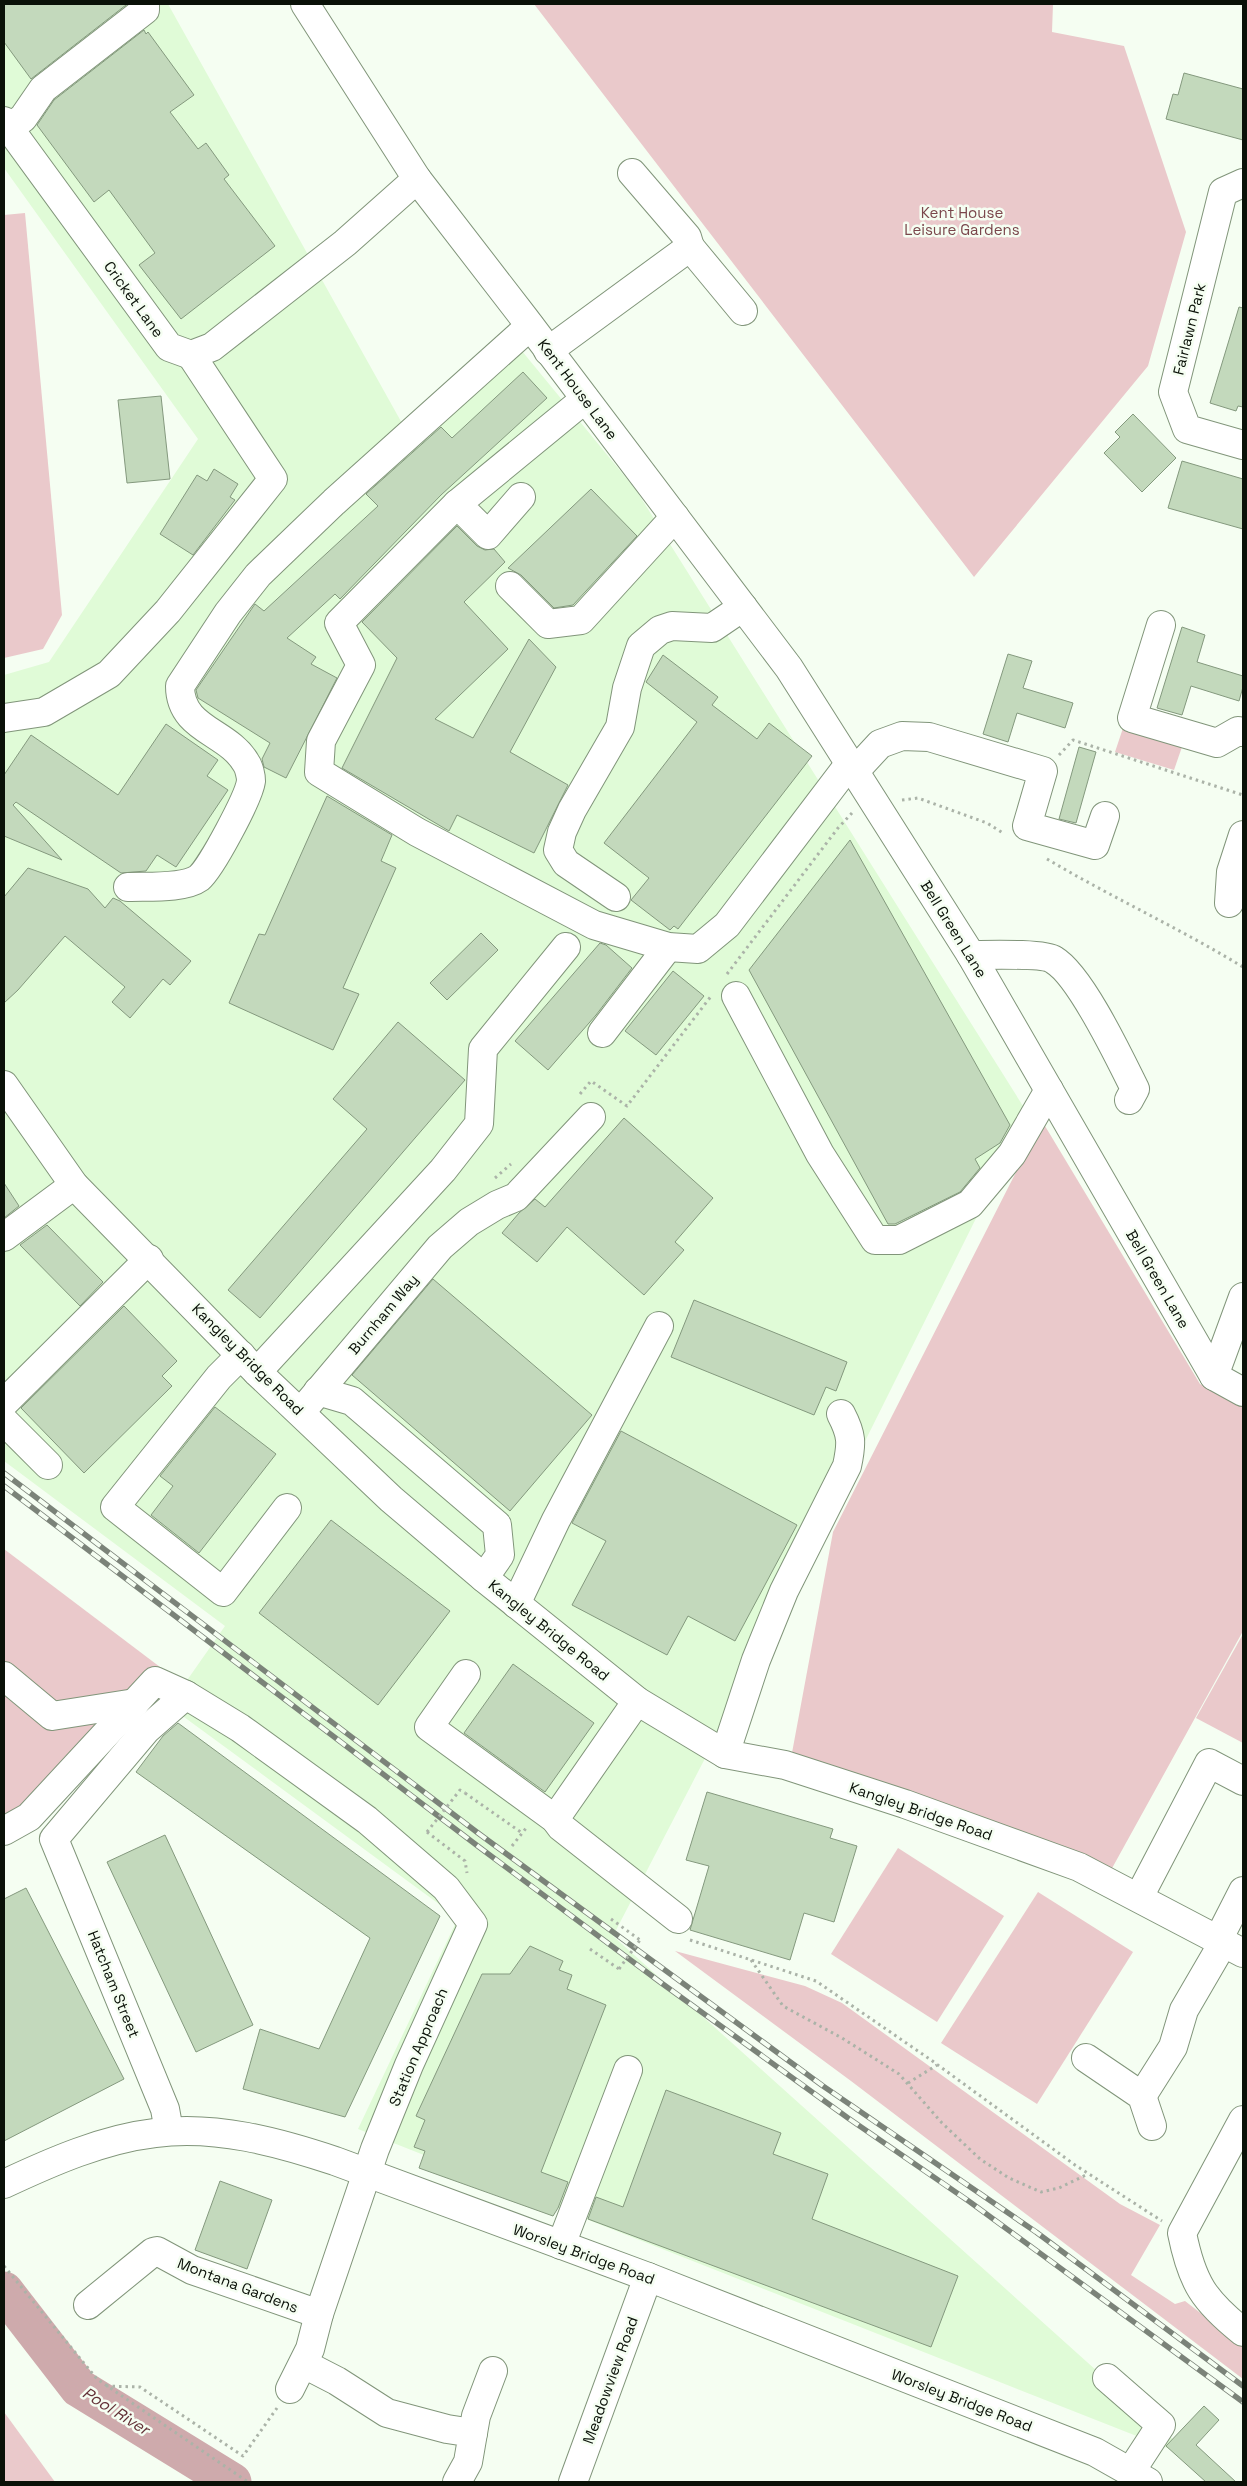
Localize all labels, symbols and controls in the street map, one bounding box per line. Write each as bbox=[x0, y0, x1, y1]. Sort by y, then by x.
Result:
park label: Kent House Leisure Gardens bbox=[904, 203, 1020, 239]
street label: Cricket Lane bbox=[100, 257, 168, 341]
street label: Fairlawn Park bbox=[1168, 281, 1210, 377]
street label: Kent House Lane bbox=[534, 335, 622, 443]
street label: Bell Green Lane bbox=[917, 877, 992, 981]
street label: Bell Green Lane bbox=[1122, 1226, 1194, 1332]
street label: Burnham Way bbox=[344, 1270, 422, 1358]
street label: Kangley Bridge Road bbox=[188, 1299, 308, 1419]
street label: Kangley Bridge Road bbox=[485, 1575, 613, 1685]
street label: Kangley Bridge Road bbox=[847, 1778, 995, 1844]
street label: Hatcham Street bbox=[84, 1928, 144, 2040]
street label: Station Approach bbox=[384, 1985, 452, 2109]
street label: Worsley Bridge Road bbox=[511, 2220, 657, 2288]
street label: Montana Gardens bbox=[175, 2253, 301, 2317]
street label: Meadowview Road bbox=[578, 2314, 642, 2446]
street label: Worsley Bridge Road bbox=[889, 2364, 1035, 2436]
water label: Pool River bbox=[79, 2382, 155, 2441]

